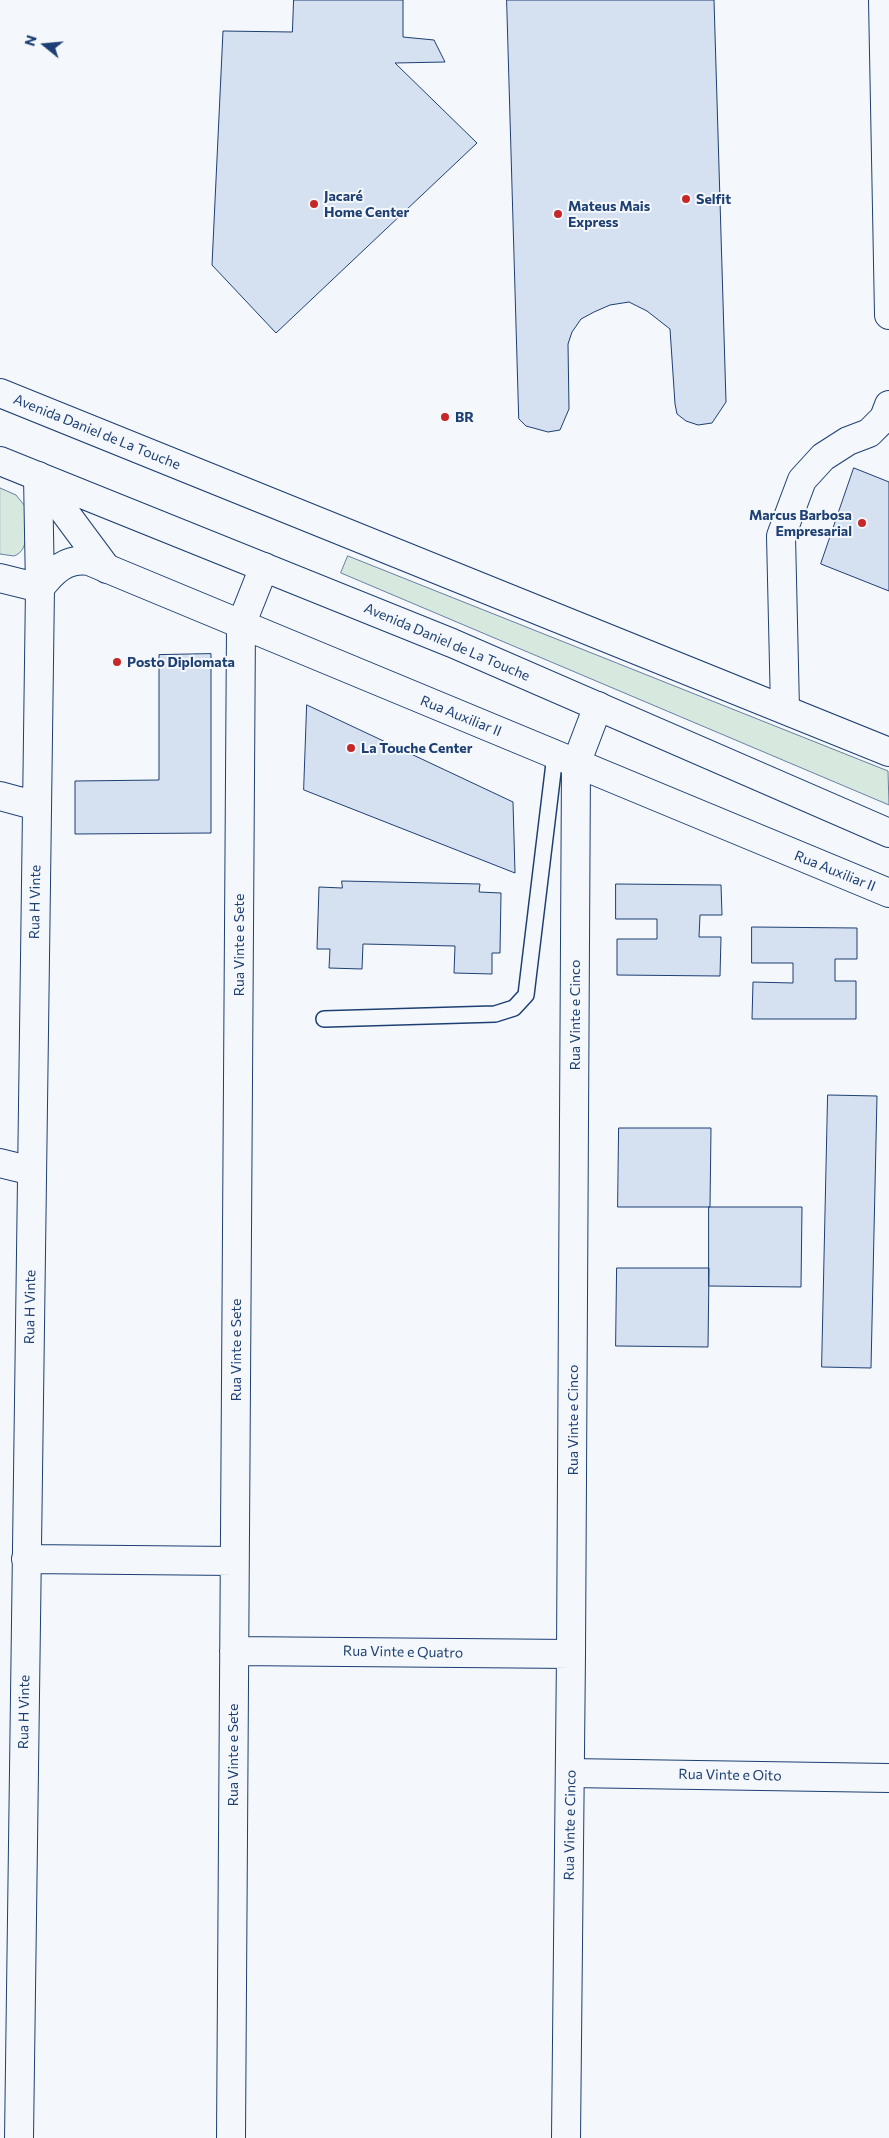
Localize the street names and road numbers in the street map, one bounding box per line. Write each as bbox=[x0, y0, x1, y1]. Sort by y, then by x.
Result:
street label: Avenida Daniel de La Touche bbox=[11, 391, 183, 473]
street label: Avenida Daniel de La Touche bbox=[362, 599, 532, 685]
street label: Rua Auxiliar II bbox=[418, 692, 504, 740]
street label: Rua Auxiliar II bbox=[792, 847, 878, 895]
street label: Rua H Vinte bbox=[26, 865, 44, 939]
street label: Rua Vinte e Sete bbox=[231, 894, 247, 996]
street label: Rua Vinte e Cinco bbox=[567, 960, 583, 1070]
street label: Rua H Vinte bbox=[21, 1270, 39, 1344]
street label: Rua Vinte e Sete bbox=[228, 1299, 244, 1401]
street label: Rua Vinte e Cinco bbox=[565, 1365, 581, 1475]
street label: Rua Vinte e Quatro bbox=[343, 1643, 463, 1661]
street label: Rua H Vinte bbox=[15, 1675, 33, 1749]
street label: Rua Vinte e Sete bbox=[225, 1704, 241, 1806]
street label: Rua Vinte e Oito bbox=[678, 1766, 782, 1784]
street label: Rua Vinte e Cinco bbox=[561, 1770, 579, 1880]

